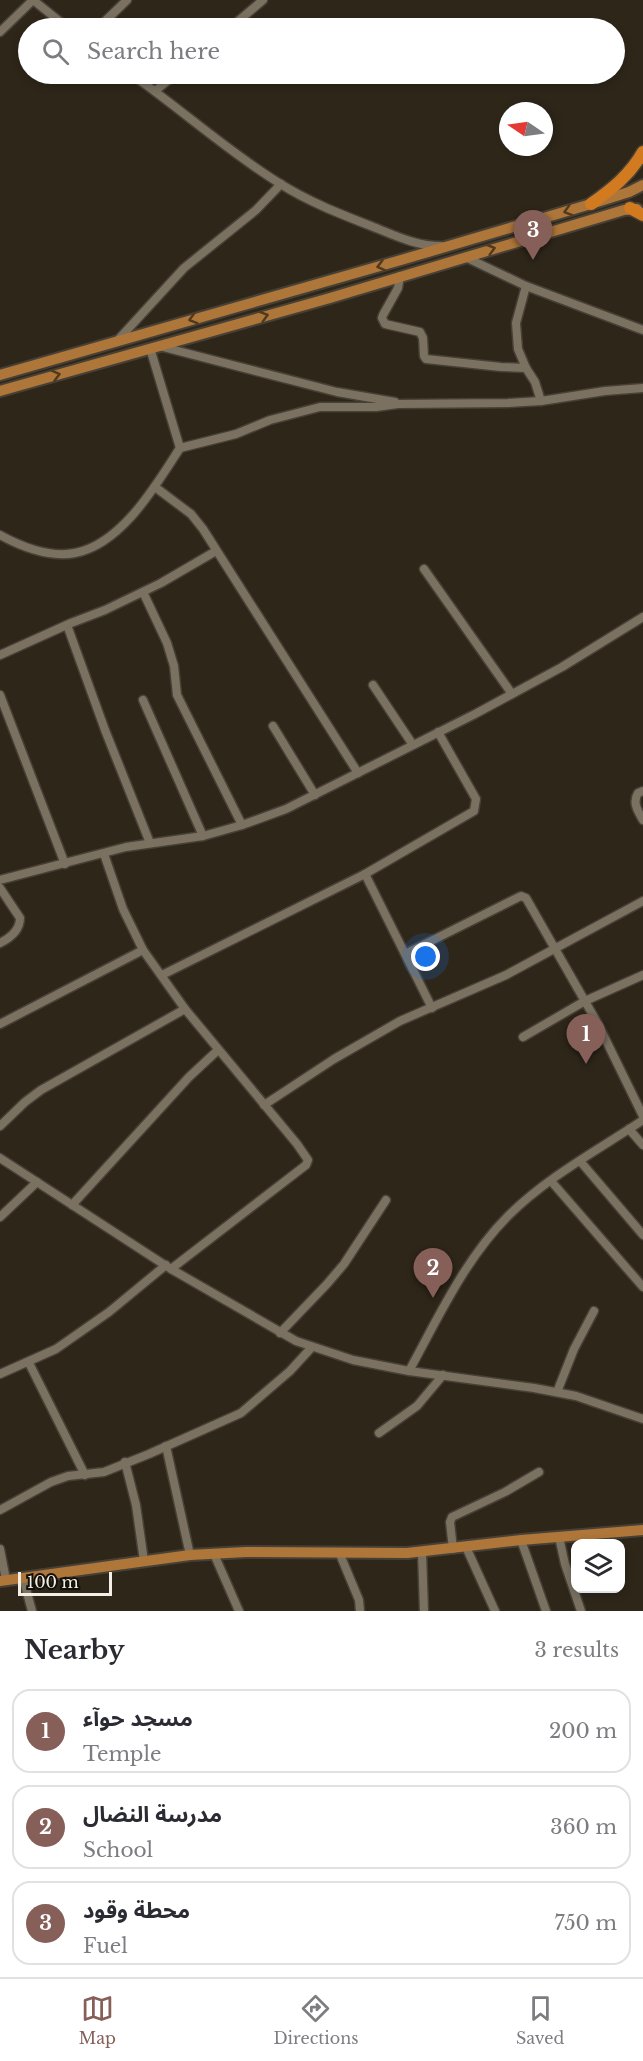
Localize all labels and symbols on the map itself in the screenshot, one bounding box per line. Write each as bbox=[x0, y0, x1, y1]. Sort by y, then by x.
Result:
north arrow bbox=[499, 102, 553, 156]
one-way arrow bbox=[563, 204, 574, 216]
pin: 3 bbox=[514, 210, 552, 260]
one-way arrow bbox=[486, 244, 496, 257]
one-way arrow bbox=[376, 259, 387, 271]
one-way arrow bbox=[258, 311, 269, 323]
one-way arrow bbox=[188, 312, 199, 324]
one-way arrow bbox=[51, 369, 61, 382]
your location bbox=[411, 942, 440, 971]
pin: 1 bbox=[566, 1014, 606, 1064]
pin: 2 bbox=[414, 1248, 452, 1298]
scale bar bbox=[18, 1569, 112, 1596]

